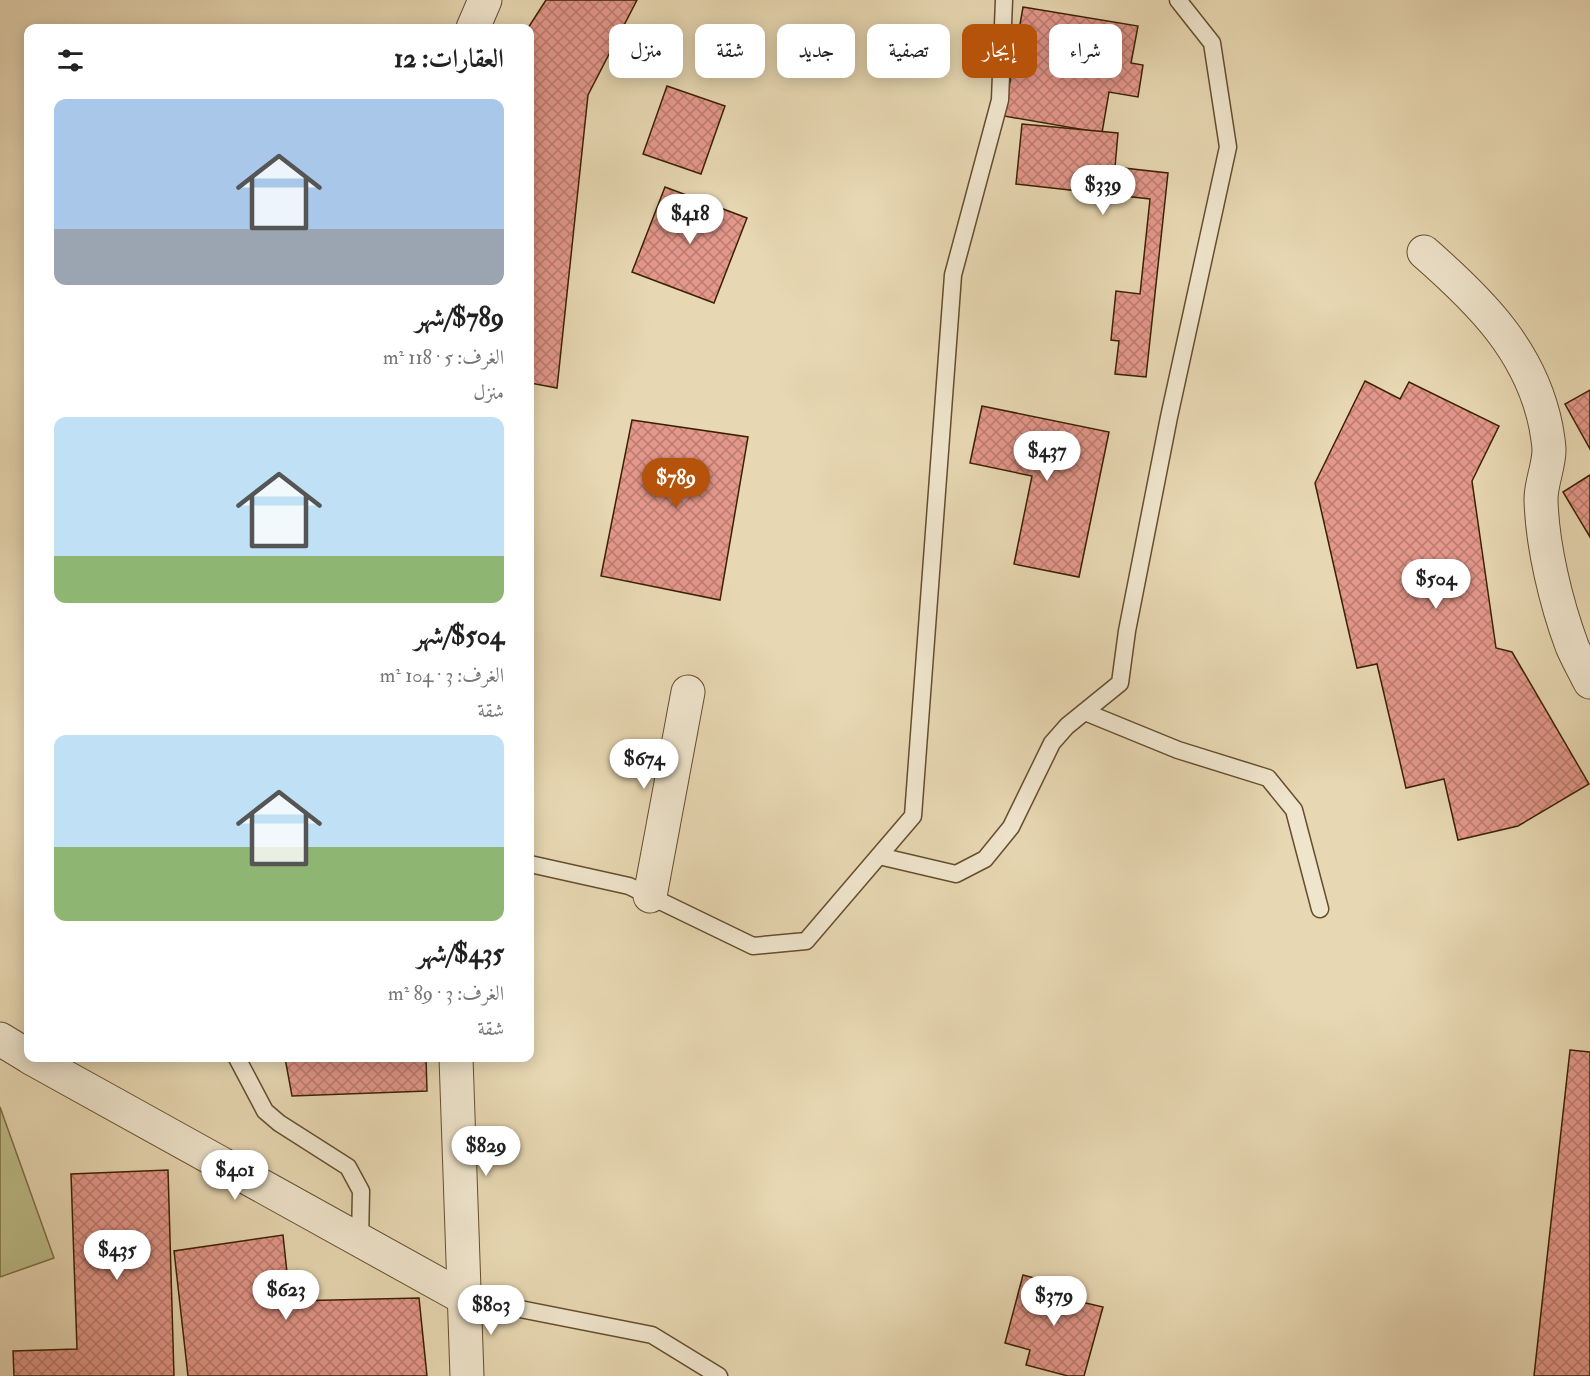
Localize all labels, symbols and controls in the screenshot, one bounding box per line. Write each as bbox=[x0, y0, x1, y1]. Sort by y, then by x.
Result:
chip: منزل bbox=[609, 24, 683, 78]
chip: شقة bbox=[695, 24, 765, 78]
chip: جديد bbox=[777, 24, 855, 78]
chip: تصفية bbox=[867, 24, 950, 78]
chip: إيجار bbox=[962, 24, 1037, 78]
chip: شراء bbox=[1049, 24, 1122, 78]
text: العقارات: 12 bbox=[394, 43, 504, 75]
icon: filters bbox=[54, 44, 87, 77]
icon: home bbox=[225, 138, 333, 246]
pin: $339 bbox=[1067, 165, 1139, 216]
text: $339 bbox=[1085, 172, 1121, 197]
pin: $418 bbox=[654, 194, 726, 245]
text: $418 bbox=[671, 201, 709, 226]
text: $789/شهر bbox=[415, 302, 504, 334]
text: الغرف: 5 · 118 m² bbox=[383, 345, 504, 370]
text: منزل bbox=[473, 380, 504, 405]
pin: $437 bbox=[1011, 431, 1083, 482]
text: $437 bbox=[1028, 438, 1066, 463]
icon: home bbox=[225, 456, 333, 564]
pin: $789 bbox=[640, 458, 712, 509]
text: $789 bbox=[656, 465, 696, 490]
pin: $504 bbox=[1400, 559, 1472, 610]
text: $504 bbox=[1416, 566, 1456, 591]
text: $504/شهر bbox=[414, 620, 504, 652]
text: الغرف: 3 · 104 m² bbox=[380, 663, 504, 688]
text: شقة bbox=[478, 698, 504, 723]
pin: $674 bbox=[608, 739, 680, 790]
text: $674 bbox=[624, 746, 664, 771]
icon: home bbox=[225, 774, 333, 882]
text: $435/شهر bbox=[417, 938, 504, 970]
text: الغرف: 3 · 89 m² bbox=[388, 981, 504, 1006]
text: شقة bbox=[478, 1016, 504, 1041]
pin: $829 bbox=[450, 1126, 522, 1177]
text: $829 bbox=[465, 1133, 507, 1158]
pin: $401 bbox=[199, 1150, 271, 1201]
text: $401 bbox=[215, 1157, 255, 1182]
pin: $435 bbox=[81, 1230, 153, 1281]
text: $435 bbox=[98, 1237, 136, 1262]
pin: $623 bbox=[250, 1270, 322, 1321]
pin: $379 bbox=[1018, 1276, 1090, 1327]
text: $623 bbox=[266, 1277, 306, 1302]
text: $379 bbox=[1035, 1283, 1073, 1308]
pin: $803 bbox=[455, 1285, 527, 1336]
text: $803 bbox=[472, 1292, 510, 1317]

